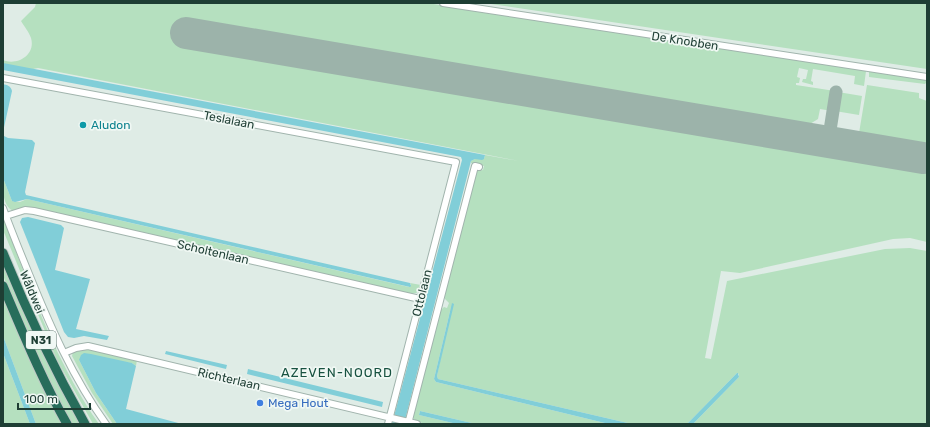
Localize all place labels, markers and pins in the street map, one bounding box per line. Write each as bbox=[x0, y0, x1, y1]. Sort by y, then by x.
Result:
place label: Aludon bbox=[91, 118, 130, 132]
marker: Aludon bbox=[78, 120, 88, 130]
place label: Mega Hout bbox=[268, 396, 329, 410]
marker: Mega Hout bbox=[255, 398, 265, 408]

